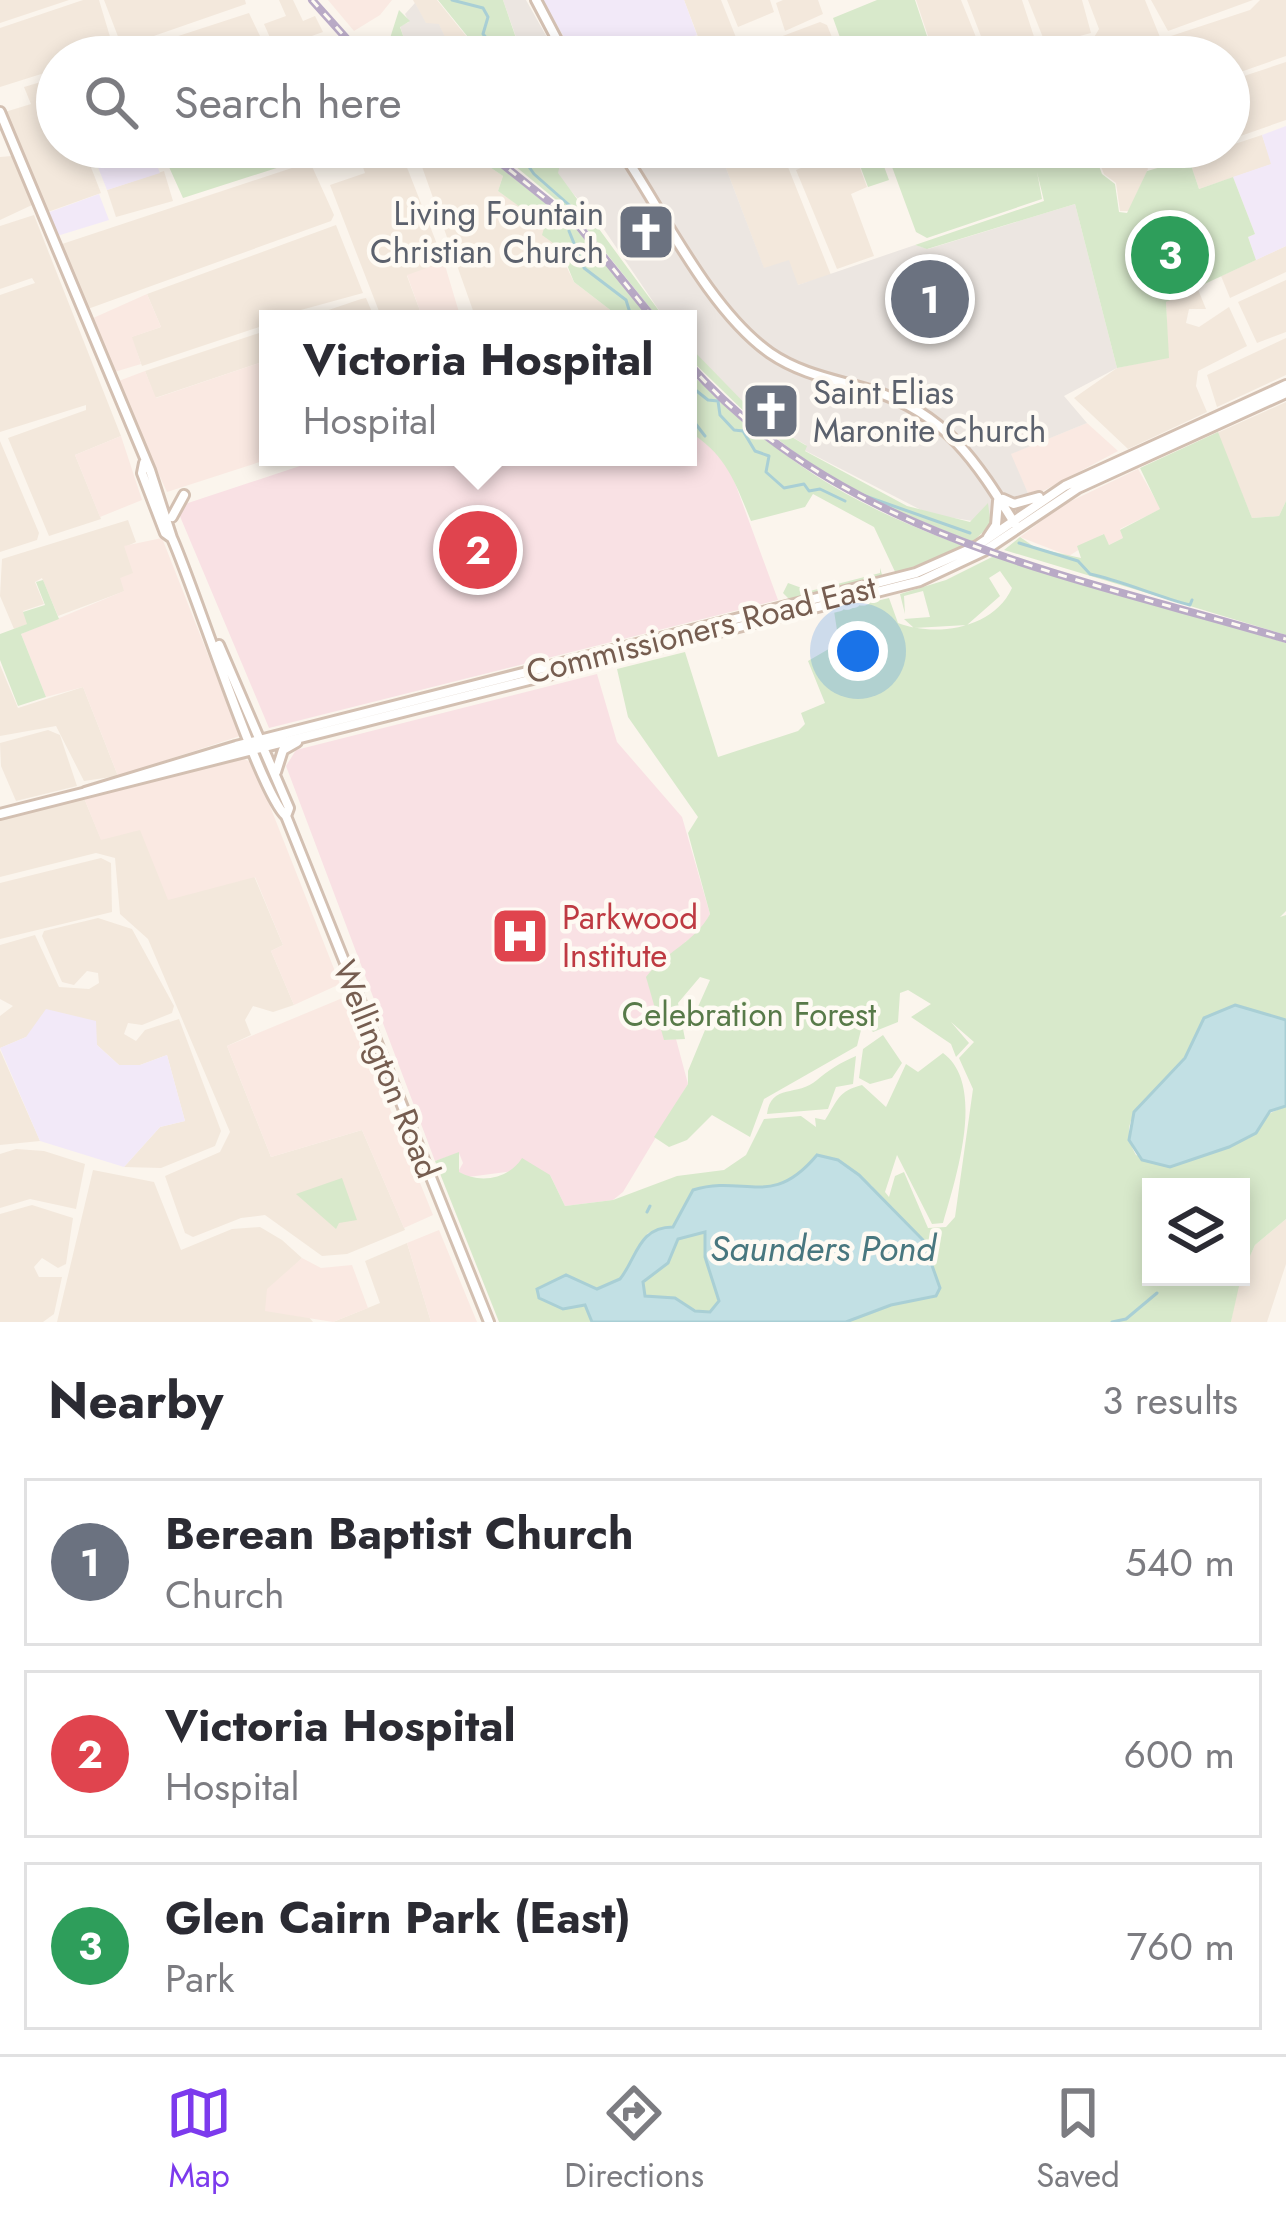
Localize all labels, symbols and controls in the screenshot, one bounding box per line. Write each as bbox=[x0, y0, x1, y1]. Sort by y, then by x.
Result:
search box bbox=[36, 36, 1250, 168]
icon: search bbox=[78, 69, 144, 135]
text: Search here bbox=[174, 70, 402, 135]
place label: Living Fountain Christian Church bbox=[370, 190, 604, 275]
church icon: Living Fountain Christian Church bbox=[615, 201, 677, 263]
pin: 3 bbox=[1131, 210, 1209, 300]
pin: 1 bbox=[891, 254, 969, 344]
popup bbox=[259, 310, 697, 466]
text: Victoria Hospital bbox=[303, 327, 653, 392]
place label: Saint Elias Maronite Church bbox=[813, 369, 1046, 454]
church icon: Saint Elias Maronite Church bbox=[740, 380, 802, 442]
text: Hospital bbox=[303, 392, 437, 449]
pin: 2 bbox=[439, 505, 517, 595]
street label: Commissioners Road East bbox=[521, 563, 881, 696]
your location bbox=[828, 621, 888, 681]
place label: Parkwood Institute bbox=[562, 894, 698, 979]
hospital icon: Parkwood Institute bbox=[489, 905, 551, 967]
street label: Wellington Road bbox=[321, 953, 452, 1185]
park label: Celebration Forest bbox=[622, 991, 876, 1038]
map controls bbox=[1142, 1178, 1250, 1286]
button: layers bbox=[1142, 1178, 1250, 1286]
water label: Saunders Pond bbox=[710, 1222, 938, 1274]
text: Nearby bbox=[48, 1363, 223, 1437]
text: 3 results bbox=[1102, 1372, 1238, 1429]
text: Berean Baptist Church bbox=[165, 1501, 634, 1566]
text: 1 bbox=[80, 1534, 100, 1591]
text: 540 m bbox=[1125, 1534, 1235, 1591]
text: Church bbox=[165, 1566, 285, 1623]
text: Victoria Hospital bbox=[165, 1693, 516, 1758]
text: 2 bbox=[77, 1726, 103, 1783]
text: 600 m bbox=[1124, 1726, 1235, 1783]
text: Hospital bbox=[165, 1758, 299, 1815]
text: Glen Cairn Park (East) bbox=[165, 1885, 631, 1950]
text: 3 bbox=[78, 1918, 102, 1975]
text: 760 m bbox=[1127, 1918, 1235, 1975]
text: Park bbox=[165, 1950, 235, 2007]
tab: Map bbox=[166, 2080, 232, 2199]
tab: Directions bbox=[564, 2080, 704, 2199]
tab: Saved bbox=[1036, 2080, 1120, 2199]

